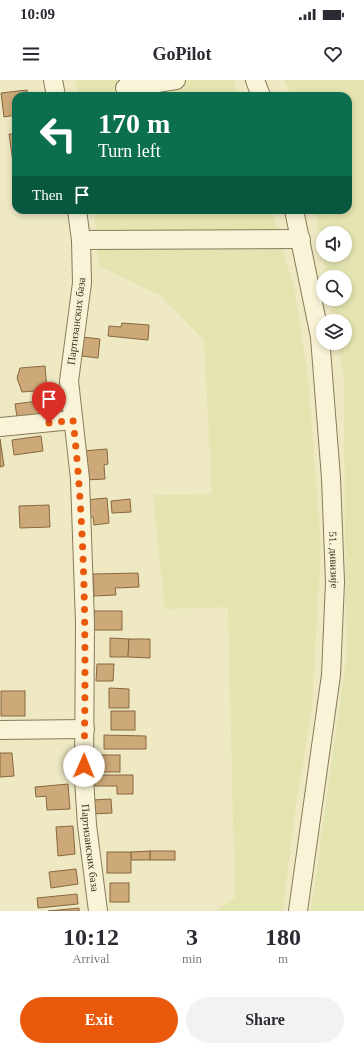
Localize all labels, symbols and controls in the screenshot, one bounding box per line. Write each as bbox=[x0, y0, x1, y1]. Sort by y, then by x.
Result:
text: 10:09 bbox=[20, 6, 55, 22]
icon: menu bbox=[20, 43, 42, 65]
icon: heart bbox=[322, 43, 344, 65]
text: GoPilot bbox=[153, 44, 212, 64]
icon: left bbox=[32, 108, 84, 160]
text: 170 m bbox=[98, 108, 170, 139]
text: Turn left bbox=[98, 141, 161, 161]
icon: arrive bbox=[71, 184, 93, 206]
text: Then bbox=[32, 187, 63, 203]
map controls bbox=[316, 226, 352, 350]
button: sound bbox=[316, 226, 352, 262]
button: search bbox=[316, 270, 352, 306]
street label: Партизанских база bbox=[65, 276, 87, 365]
button: layers bbox=[316, 314, 352, 350]
pin bbox=[32, 382, 66, 423]
icon: arrive bbox=[38, 388, 60, 410]
street label: 51. дивизије bbox=[327, 531, 341, 589]
position arrow bbox=[63, 745, 105, 787]
street label: Партизанских база bbox=[80, 804, 101, 892]
text: 10:12 bbox=[63, 924, 119, 950]
text: 3 bbox=[186, 924, 198, 950]
text: 180 bbox=[265, 924, 301, 950]
text: Arrival bbox=[72, 951, 110, 966]
text: min bbox=[182, 951, 202, 966]
text: m bbox=[278, 951, 288, 966]
button: Exit bbox=[20, 997, 178, 1043]
button: Share bbox=[186, 997, 344, 1043]

